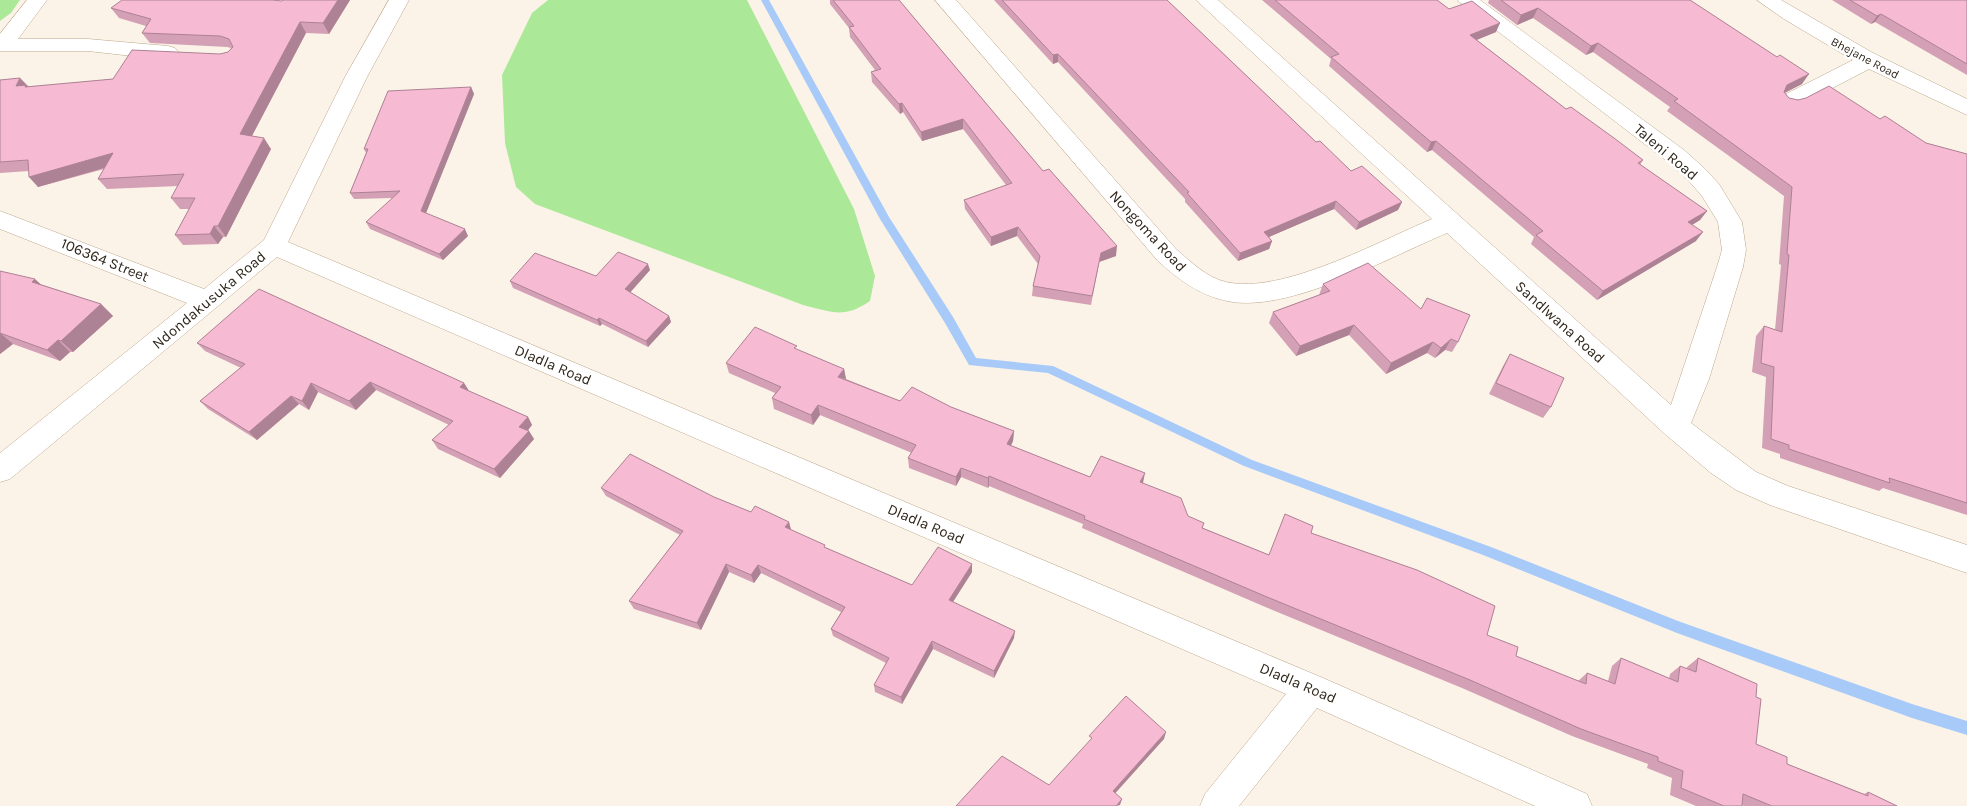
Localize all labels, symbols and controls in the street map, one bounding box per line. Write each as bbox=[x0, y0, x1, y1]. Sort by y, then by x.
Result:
street label: Bhejane Road bbox=[1829, 34, 1901, 82]
street label: Taleni Road bbox=[1630, 120, 1702, 184]
street label: Nongoma Road bbox=[1106, 187, 1190, 275]
street label: 106364 Street bbox=[59, 234, 152, 286]
street label: Ndondakusuka Road bbox=[149, 247, 269, 353]
street label: Sandlwana Road bbox=[1512, 277, 1608, 367]
street label: Dladla Road bbox=[512, 341, 594, 389]
street label: Dladla Road bbox=[885, 500, 967, 548]
street label: Dladla Road bbox=[1257, 659, 1339, 707]

